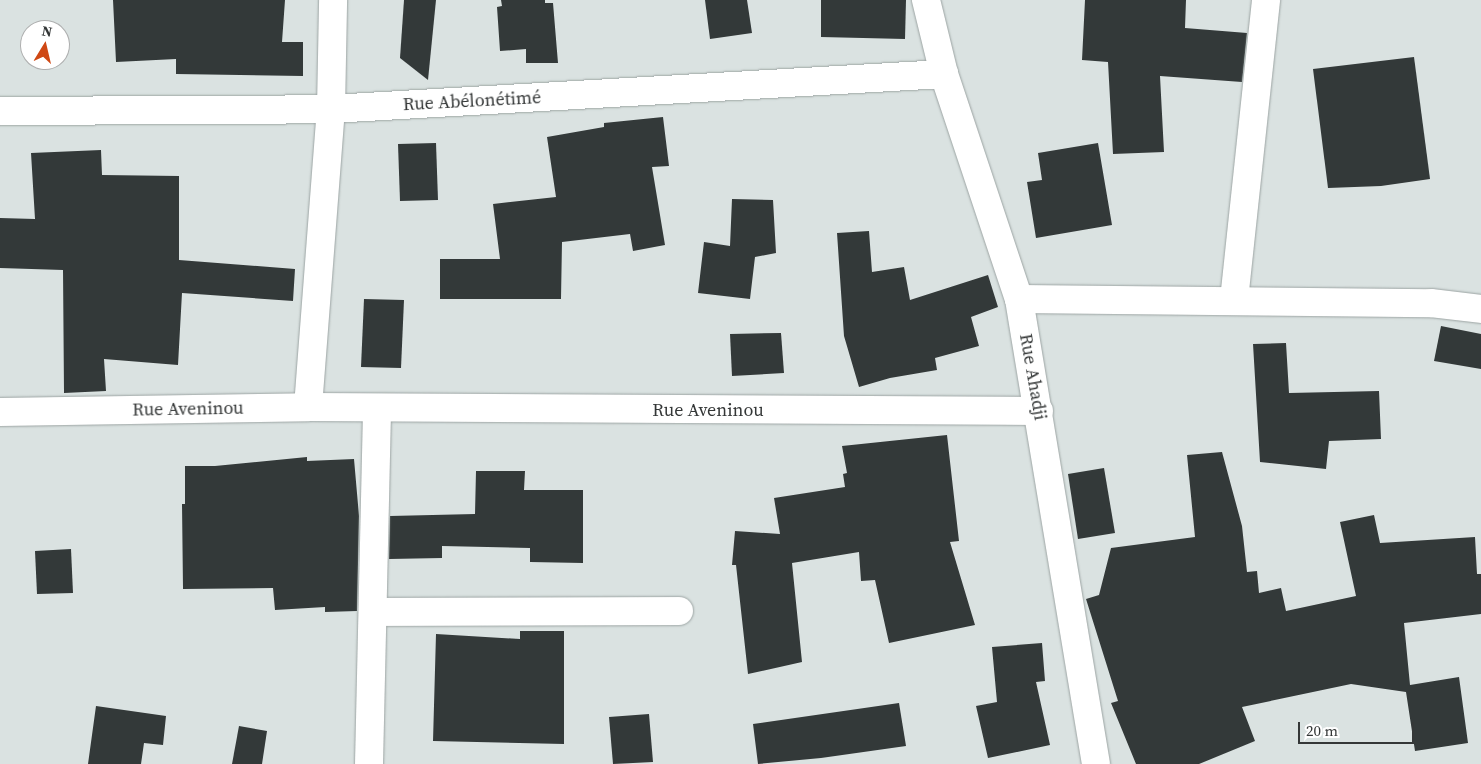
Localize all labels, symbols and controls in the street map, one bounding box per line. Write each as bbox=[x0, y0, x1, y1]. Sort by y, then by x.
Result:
north arrow bbox=[20, 20, 70, 70]
text: N bbox=[41, 20, 54, 42]
street label: Rue Abélonétimé bbox=[402, 87, 542, 115]
street label: Rue Ahadji bbox=[1015, 332, 1051, 422]
street label: Rue Aveninou bbox=[132, 397, 244, 421]
street label: Rue Aveninou bbox=[652, 399, 764, 421]
scale bar bbox=[1301, 712, 1417, 744]
text: 20 m bbox=[1306, 720, 1338, 741]

